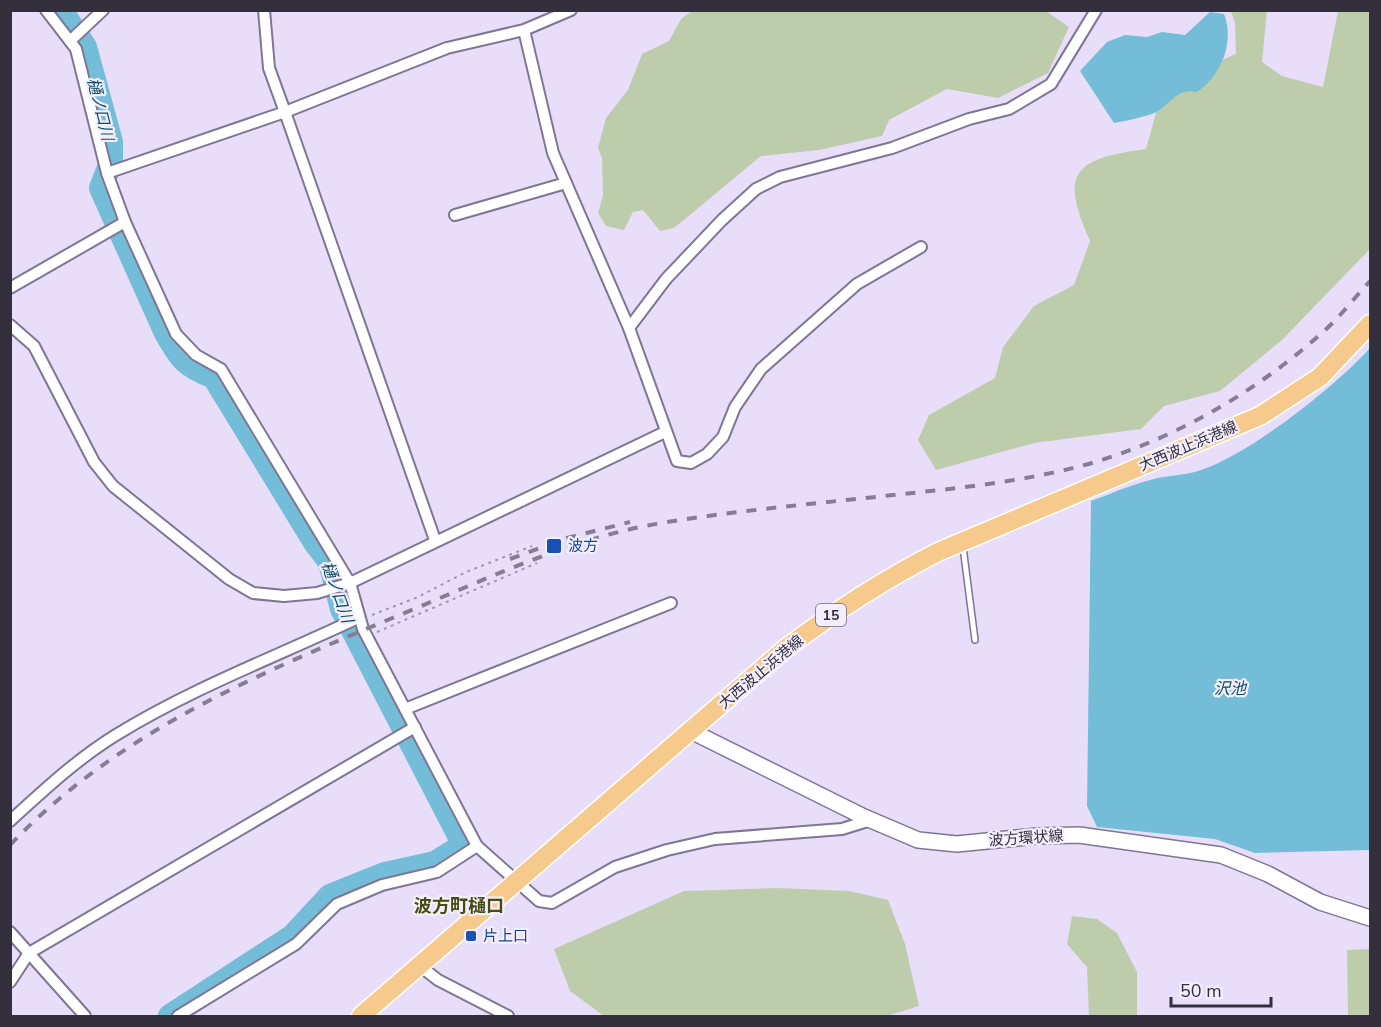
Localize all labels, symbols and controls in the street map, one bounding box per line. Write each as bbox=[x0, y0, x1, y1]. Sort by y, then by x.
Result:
water label: 樋ノ口川 bbox=[82, 76, 119, 145]
street label: 大西波止浜港線 bbox=[1136, 416, 1240, 476]
place label: 波方 bbox=[568, 536, 598, 556]
marker: 波方 bbox=[545, 537, 563, 555]
water label: 樋ノ口川 bbox=[316, 559, 359, 628]
road number: 15 bbox=[816, 604, 846, 626]
street label: 大西波止浜港線 bbox=[714, 631, 808, 713]
water label: 沢池 bbox=[1214, 678, 1248, 700]
street label: 波方環状線 bbox=[988, 825, 1064, 851]
district label: 波方町樋口 bbox=[414, 894, 504, 918]
place label: 片上口 bbox=[483, 926, 528, 946]
marker: 片上口 bbox=[464, 929, 478, 943]
scale bar bbox=[1171, 970, 1272, 1008]
text: 50 m bbox=[1180, 979, 1222, 1003]

